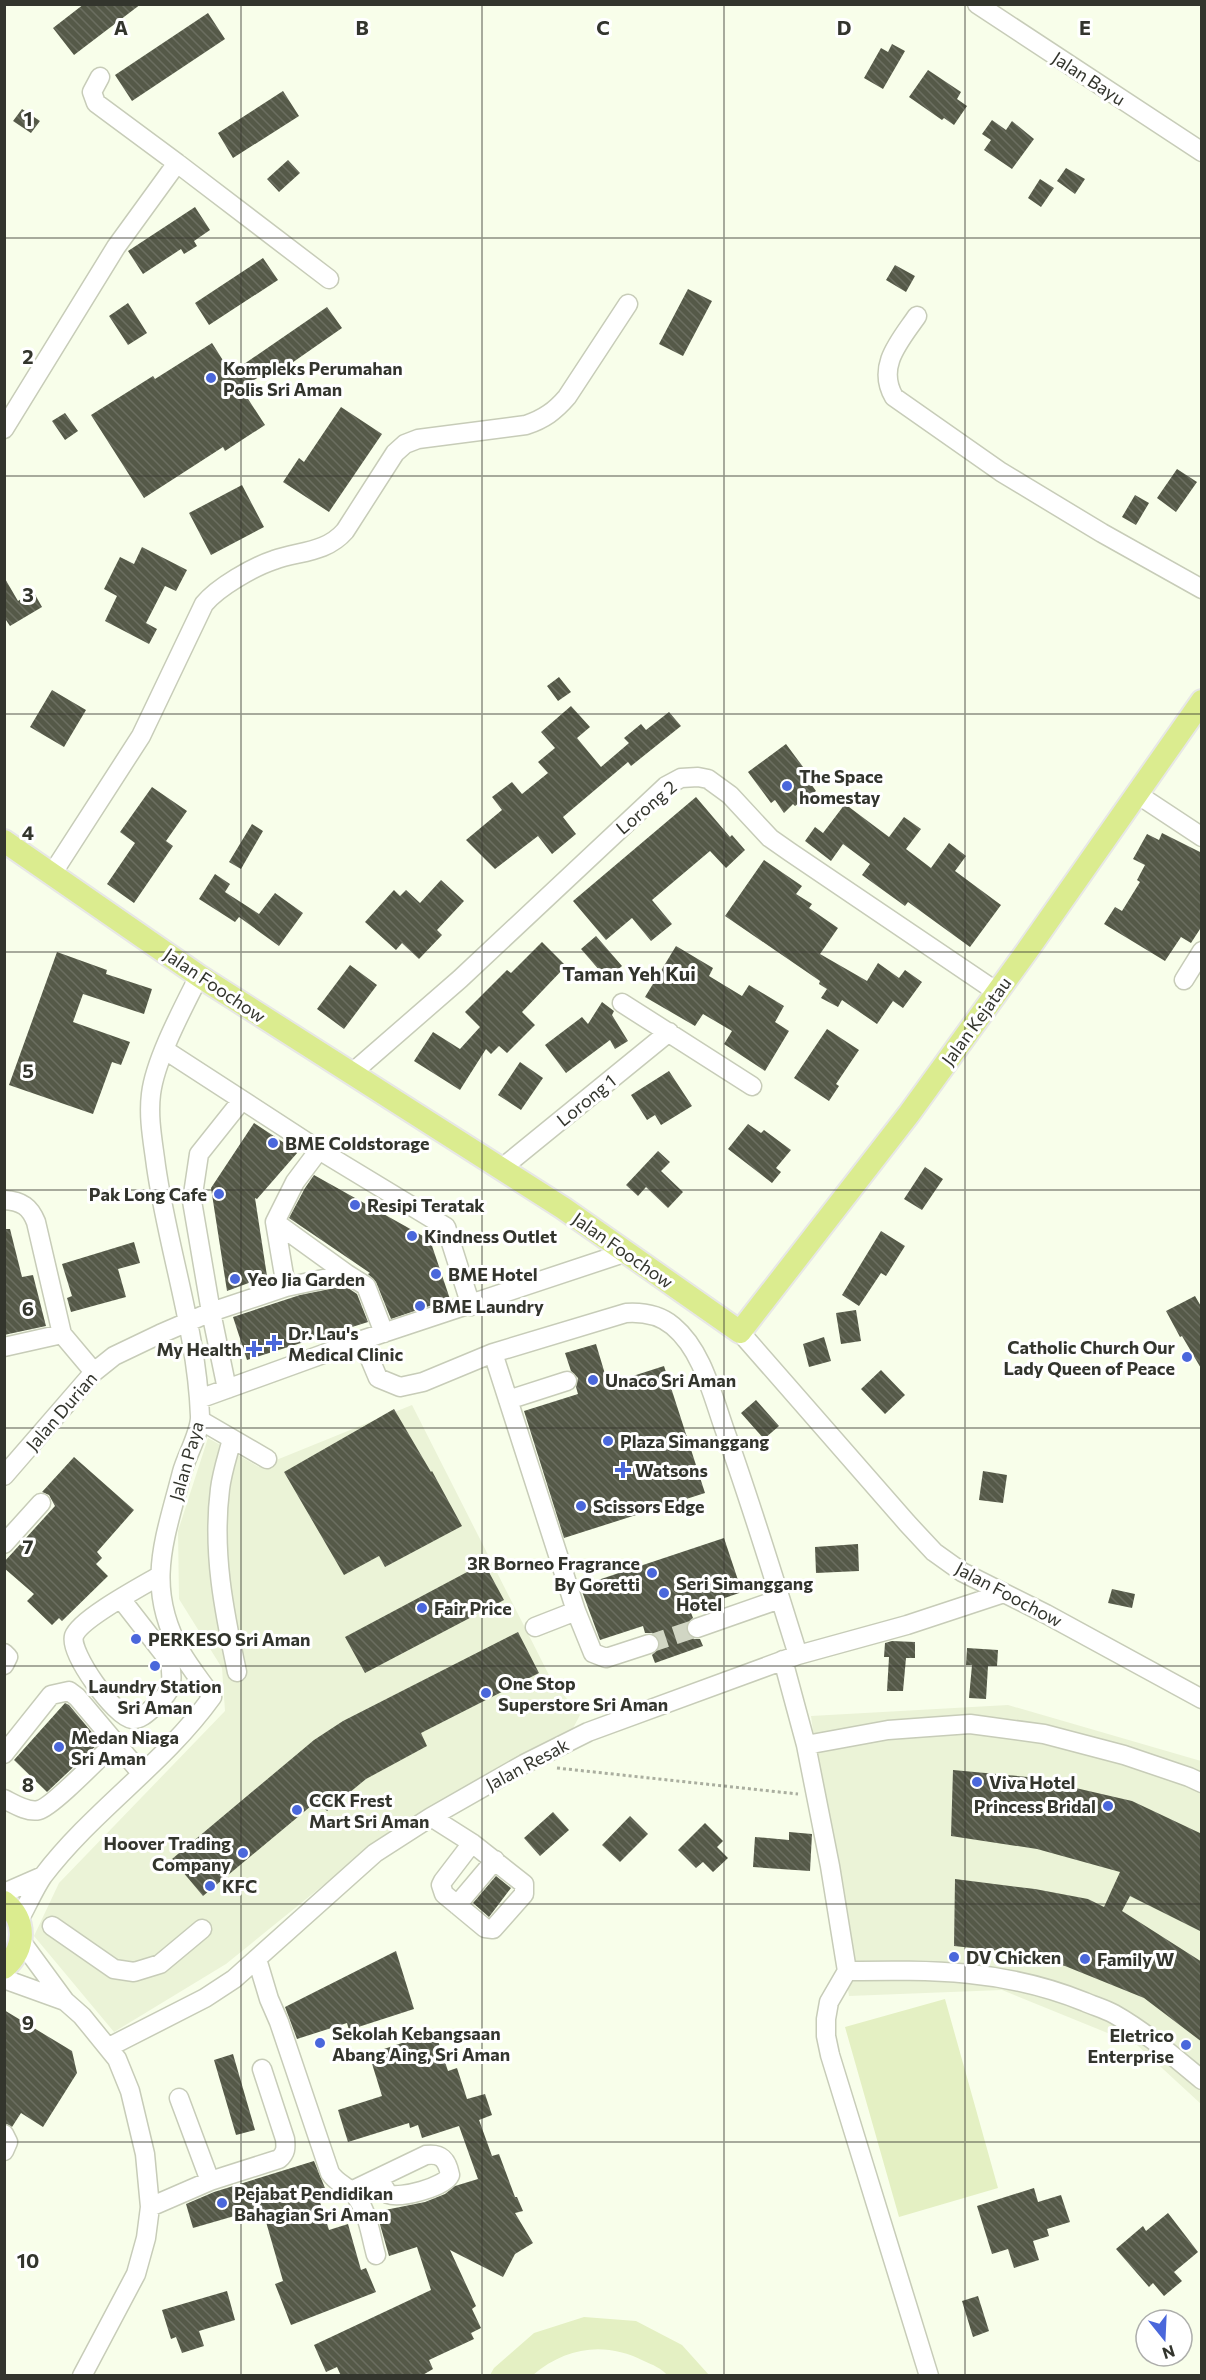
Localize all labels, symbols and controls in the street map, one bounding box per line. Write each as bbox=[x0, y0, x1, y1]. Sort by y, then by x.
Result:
text: A bbox=[114, 15, 128, 39]
text: B bbox=[355, 15, 369, 39]
text: C bbox=[596, 15, 610, 39]
text: D bbox=[837, 15, 851, 39]
text: E bbox=[1079, 15, 1091, 39]
street label: Jalan Bayu bbox=[1048, 46, 1130, 110]
text: 1 bbox=[23, 106, 33, 130]
text: 2 bbox=[22, 344, 34, 368]
place label: Kompleks Perumahan Polis Sri Aman bbox=[223, 357, 403, 400]
marker: Kompleks Perumahan Polis Sri Aman bbox=[204, 371, 218, 385]
text: 3 bbox=[22, 582, 34, 606]
place label: The Space homestay bbox=[799, 765, 883, 808]
street label: Lorong 2 bbox=[611, 775, 681, 839]
marker: The Space homestay bbox=[780, 779, 794, 793]
text: 4 bbox=[22, 820, 34, 844]
street label: Jalan Foochow bbox=[160, 943, 270, 1027]
district label: Taman Yeh Kui bbox=[562, 961, 696, 985]
street label: Jalan Kejatau bbox=[936, 972, 1016, 1070]
text: 5 bbox=[22, 1058, 34, 1082]
street label: Lorong 1 bbox=[552, 1069, 620, 1131]
place label: BME Coldstorage bbox=[285, 1132, 429, 1154]
marker: BME Coldstorage bbox=[266, 1136, 280, 1150]
place label: Pak Long Cafe bbox=[89, 1183, 207, 1205]
marker: Pak Long Cafe bbox=[212, 1187, 226, 1201]
place label: Resipi Teratak bbox=[367, 1194, 485, 1216]
marker: Resipi Teratak bbox=[348, 1198, 362, 1212]
street label: Jalan Foochow bbox=[568, 1207, 678, 1293]
place label: Kindness Outlet bbox=[424, 1225, 557, 1247]
marker: Kindness Outlet bbox=[405, 1229, 419, 1243]
place label: BME Hotel bbox=[448, 1263, 538, 1285]
marker: BME Hotel bbox=[429, 1267, 443, 1281]
place label: Yeo Jia Garden bbox=[247, 1268, 365, 1290]
marker: Yeo Jia Garden bbox=[228, 1272, 242, 1286]
place label: BME Laundry bbox=[432, 1295, 544, 1317]
text: 6 bbox=[22, 1296, 34, 1320]
marker: BME Laundry bbox=[413, 1299, 427, 1313]
place label: Dr. Lau's Medical Clinic bbox=[288, 1322, 403, 1365]
marker: Dr. Lau's Medical Clinic bbox=[265, 1334, 283, 1352]
place label: Catholic Church Our Lady Queen of Peace bbox=[1003, 1336, 1176, 1379]
place label: My Health bbox=[157, 1338, 242, 1360]
marker: My Health bbox=[247, 1342, 261, 1356]
marker: Catholic Church Our Lady Queen of Peace bbox=[1180, 1350, 1194, 1364]
street label: Jalan Durian bbox=[21, 1367, 101, 1455]
place label: Unaco Sri Aman bbox=[605, 1369, 736, 1391]
marker: Unaco Sri Aman bbox=[586, 1373, 600, 1387]
street label: Jalan Paya bbox=[164, 1419, 208, 1503]
place label: Plaza Simanggang bbox=[620, 1430, 769, 1452]
marker: Plaza Simanggang bbox=[601, 1434, 615, 1448]
place label: Watsons bbox=[635, 1459, 708, 1481]
marker: Watsons bbox=[616, 1463, 630, 1477]
place label: Scissors Edge bbox=[593, 1495, 704, 1517]
marker: Scissors Edge bbox=[574, 1499, 588, 1513]
text: 7 bbox=[23, 1534, 34, 1558]
place label: 3R Borneo Fragrance By Goretti bbox=[467, 1552, 640, 1595]
street label: Jalan Foochow bbox=[952, 1557, 1066, 1631]
marker: 3R Borneo Fragrance By Goretti bbox=[645, 1566, 659, 1580]
place label: Seri Simanggang Hotel bbox=[676, 1572, 813, 1615]
marker: Seri Simanggang Hotel bbox=[657, 1586, 671, 1600]
place label: Fair Price bbox=[434, 1597, 512, 1619]
marker: Fair Price bbox=[415, 1601, 429, 1615]
place label: PERKESO Sri Aman bbox=[148, 1628, 310, 1650]
marker: PERKESO Sri Aman bbox=[129, 1632, 143, 1646]
marker: Laundry Station Sri Aman bbox=[148, 1659, 162, 1673]
place label: One Stop Superstore Sri Aman bbox=[498, 1672, 668, 1715]
place label: Laundry Station Sri Aman bbox=[88, 1675, 222, 1718]
marker: One Stop Superstore Sri Aman bbox=[479, 1686, 493, 1700]
place label: Medan Niaga Sri Aman bbox=[71, 1726, 179, 1769]
street label: Jalan Resak bbox=[482, 1733, 572, 1795]
marker: Medan Niaga Sri Aman bbox=[52, 1740, 66, 1754]
place label: Viva Hotel bbox=[989, 1771, 1075, 1793]
text: 8 bbox=[22, 1772, 34, 1796]
marker: Viva Hotel bbox=[970, 1775, 984, 1789]
place label: CCK Frest Mart Sri Aman bbox=[309, 1789, 429, 1832]
place label: Princess Bridal bbox=[974, 1795, 1096, 1817]
marker: Princess Bridal bbox=[1101, 1799, 1115, 1813]
marker: CCK Frest Mart Sri Aman bbox=[290, 1803, 304, 1817]
place label: Hoover Trading Company bbox=[104, 1832, 231, 1875]
marker: Hoover Trading Company bbox=[236, 1846, 250, 1860]
place label: KFC bbox=[222, 1875, 257, 1897]
marker: KFC bbox=[203, 1879, 217, 1893]
place label: DV Chicken bbox=[966, 1946, 1061, 1968]
place label: Family W bbox=[1097, 1948, 1174, 1970]
marker: DV Chicken bbox=[947, 1950, 961, 1964]
marker: Family W bbox=[1078, 1952, 1092, 1966]
text: 9 bbox=[22, 2010, 34, 2034]
place label: Sekolah Kebangsaan Abang Aing, Sri Aman bbox=[332, 2022, 510, 2065]
place label: Eletrico Enterprise bbox=[1087, 2024, 1174, 2067]
marker: Sekolah Kebangsaan Abang Aing, Sri Aman bbox=[313, 2036, 327, 2050]
marker: Eletrico Enterprise bbox=[1179, 2038, 1193, 2052]
place label: Pejabat Pendidikan Bahagian Sri Aman bbox=[234, 2182, 393, 2225]
marker: Pejabat Pendidikan Bahagian Sri Aman bbox=[215, 2196, 229, 2210]
text: 10 bbox=[17, 2248, 39, 2272]
north arrow bbox=[1134, 2308, 1194, 2368]
text: N bbox=[1160, 2342, 1177, 2364]

